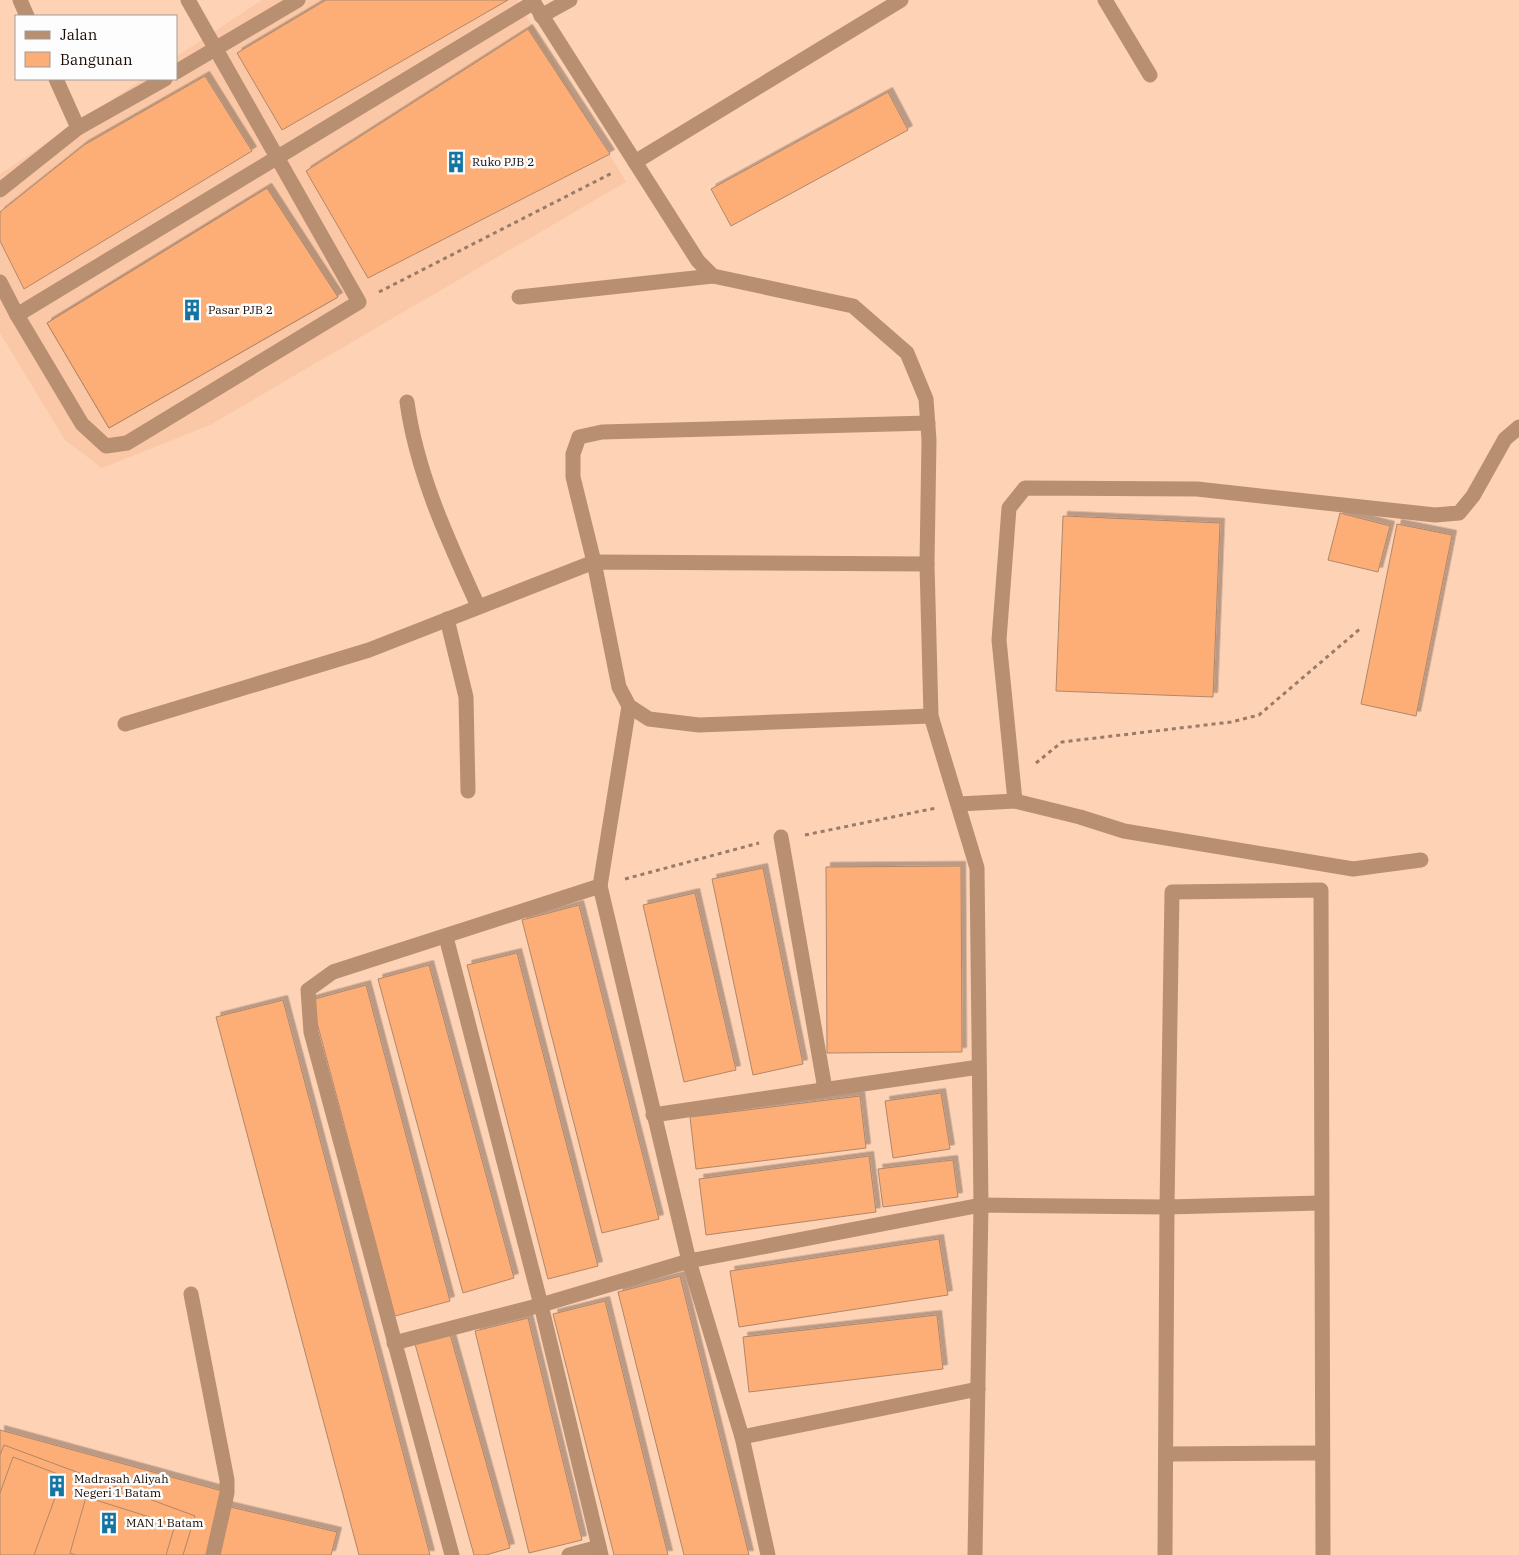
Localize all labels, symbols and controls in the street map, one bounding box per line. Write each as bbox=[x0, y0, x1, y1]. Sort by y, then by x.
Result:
legend bbox=[15, 15, 178, 80]
text: Jalan bbox=[60, 25, 98, 44]
text: Bangunan bbox=[60, 50, 133, 69]
building icon: Ruko PJB 2 bbox=[443, 149, 469, 175]
place label: Ruko PJB 2 bbox=[472, 154, 534, 169]
building icon: Pasar PJB 2 bbox=[179, 297, 205, 323]
place label: Pasar PJB 2 bbox=[208, 302, 273, 317]
place label: Madrasah Aliyah Negeri 1 Batam bbox=[74, 1471, 169, 1500]
building icon: Madrasah Aliyah Negeri 1 Batam bbox=[44, 1473, 70, 1499]
building icon: MAN 1 Batam bbox=[96, 1510, 122, 1536]
place label: MAN 1 Batam bbox=[126, 1515, 204, 1530]

